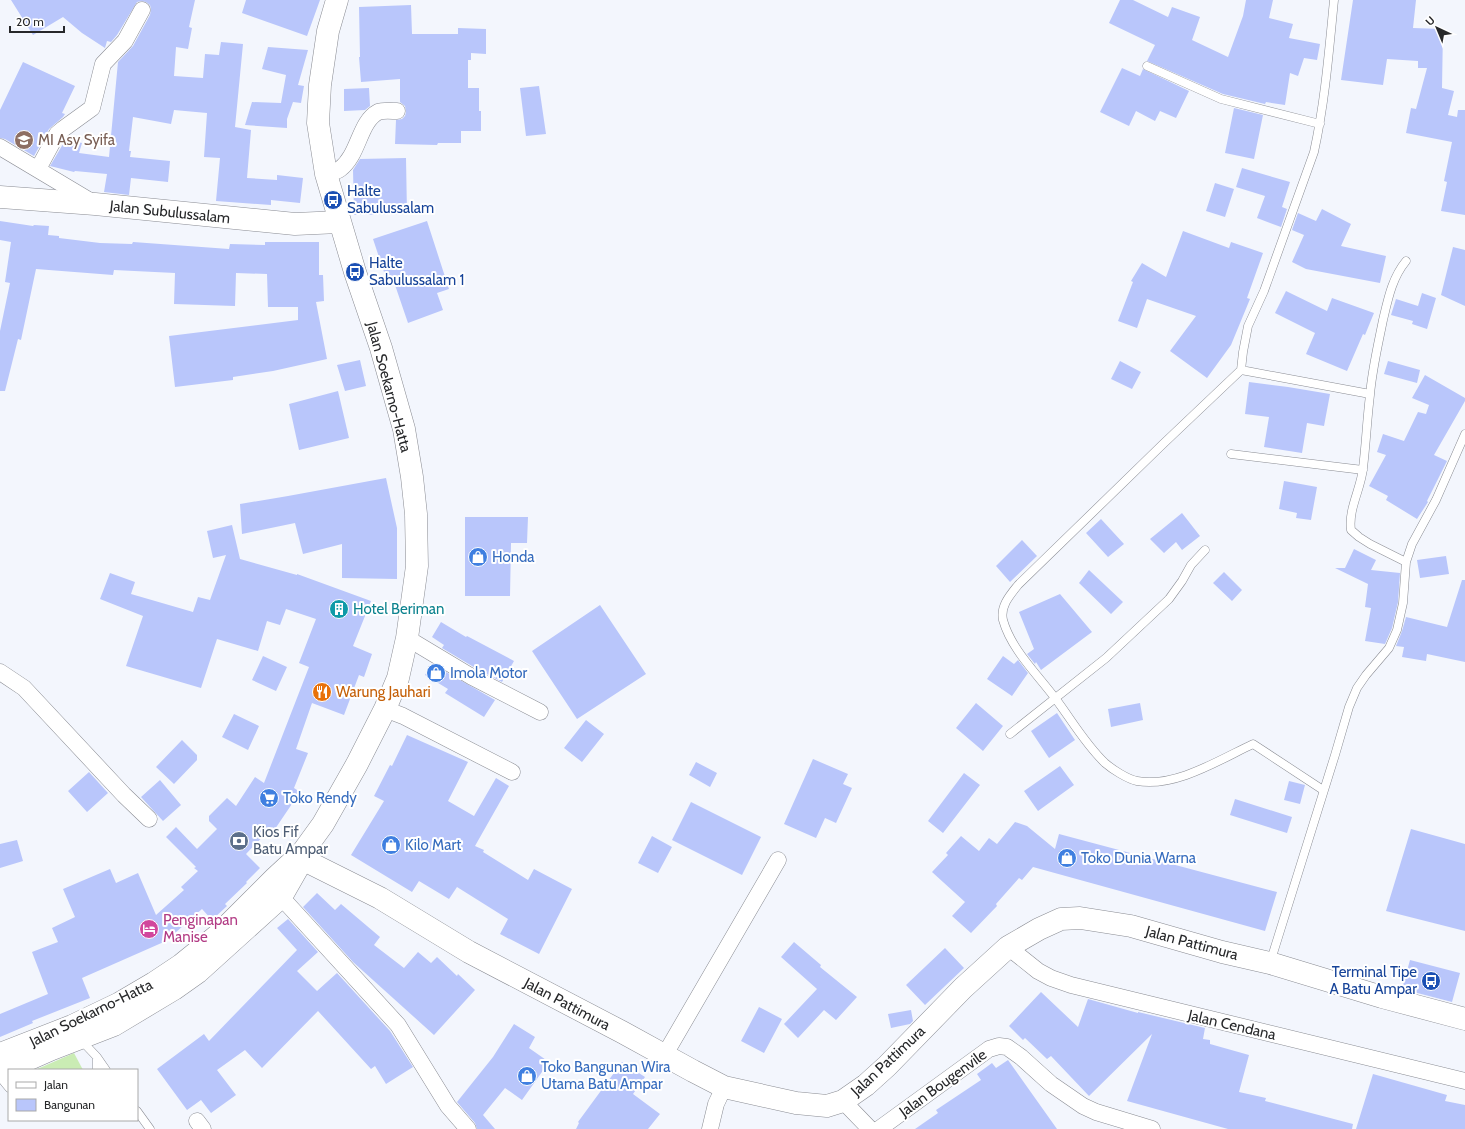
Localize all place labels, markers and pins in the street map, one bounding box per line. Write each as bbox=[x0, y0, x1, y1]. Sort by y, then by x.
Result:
school or university icon: MI Asy Syifa bbox=[13, 129, 35, 151]
place label: MI Asy Syifa bbox=[38, 131, 116, 149]
place label: Halte Sabulussalam bbox=[347, 182, 434, 217]
bus stop icon: Halte Sabulussalam bbox=[322, 189, 344, 211]
place label: Halte Sabulussalam 1 bbox=[369, 254, 464, 289]
bus stop icon: Halte Sabulussalam 1 bbox=[344, 261, 366, 283]
shop icon: Honda bbox=[467, 546, 489, 568]
place label: Honda bbox=[492, 548, 535, 566]
building icon: Hotel Beriman bbox=[328, 598, 350, 620]
place label: Hotel Beriman bbox=[353, 600, 444, 618]
shop icon: Imola Motor bbox=[425, 662, 447, 684]
place label: Imola Motor bbox=[450, 664, 528, 682]
restaurant icon: Warung Jauhari bbox=[311, 681, 333, 703]
place label: Warung Jauhari bbox=[336, 683, 431, 701]
supermarket icon: Toko Rendy bbox=[258, 787, 280, 809]
place label: Toko Rendy bbox=[283, 789, 357, 807]
place label: Kios Fif Batu Ampar bbox=[253, 823, 328, 858]
bank icon: Kios Fif Batu Ampar bbox=[228, 830, 250, 852]
shop icon: Kilo Mart bbox=[380, 834, 402, 856]
place label: Kilo Mart bbox=[405, 836, 461, 854]
shop icon: Toko Dunia Warna bbox=[1056, 847, 1078, 869]
place label: Toko Dunia Warna bbox=[1081, 849, 1197, 867]
place label: Penginapan Manise bbox=[163, 911, 238, 946]
hotel icon: Penginapan Manise bbox=[138, 918, 160, 940]
place label: Terminal Tipe A Batu Ampar bbox=[1329, 963, 1417, 998]
bus stop icon: Terminal Tipe A Batu Ampar bbox=[1420, 970, 1442, 992]
place label: Toko Bangunan Wira Utama Batu Ampar bbox=[541, 1058, 671, 1093]
shop icon: Toko Bangunan Wira Utama Batu Ampar bbox=[516, 1065, 538, 1087]

